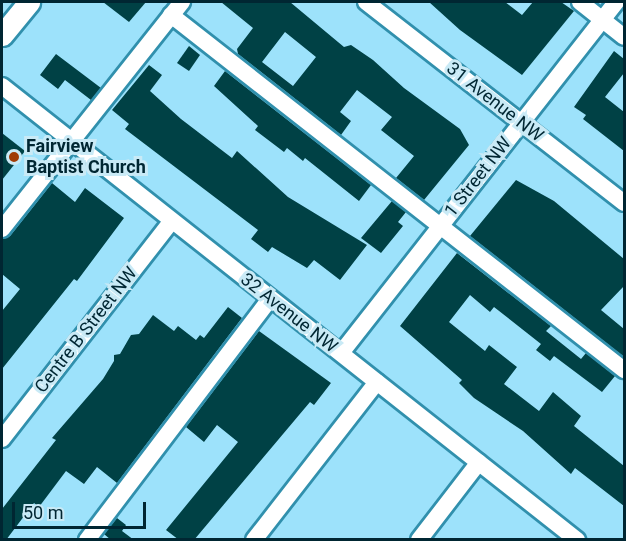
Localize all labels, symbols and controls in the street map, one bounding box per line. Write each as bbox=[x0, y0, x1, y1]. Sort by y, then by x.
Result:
street label: 31 Avenue NW bbox=[442, 58, 548, 146]
street label: 1 Street NW bbox=[440, 133, 516, 221]
place label: Fairview Baptist Church bbox=[26, 136, 146, 178]
marker: Fairview Baptist Church bbox=[7, 150, 21, 164]
street label: Centre B Street NW bbox=[30, 263, 142, 397]
street label: 32 Avenue NW bbox=[236, 269, 342, 357]
scale bar bbox=[15, 490, 148, 528]
text: 50 m bbox=[23, 502, 63, 523]

